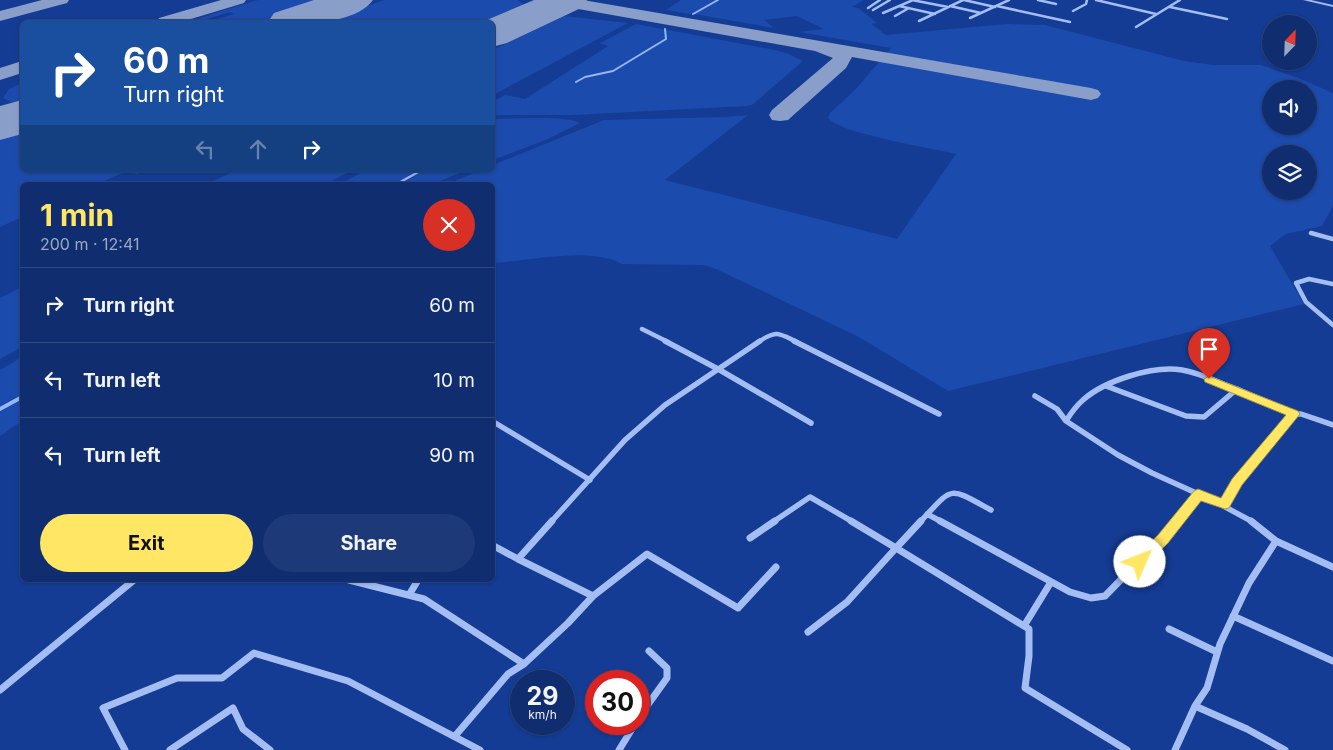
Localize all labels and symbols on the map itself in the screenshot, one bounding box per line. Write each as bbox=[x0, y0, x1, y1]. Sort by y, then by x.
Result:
north arrow bbox=[1262, 15, 1318, 70]
pin bbox=[1188, 328, 1230, 379]
position arrow bbox=[1113, 535, 1165, 587]
speed limit sign: 30 bbox=[585, 670, 650, 735]

